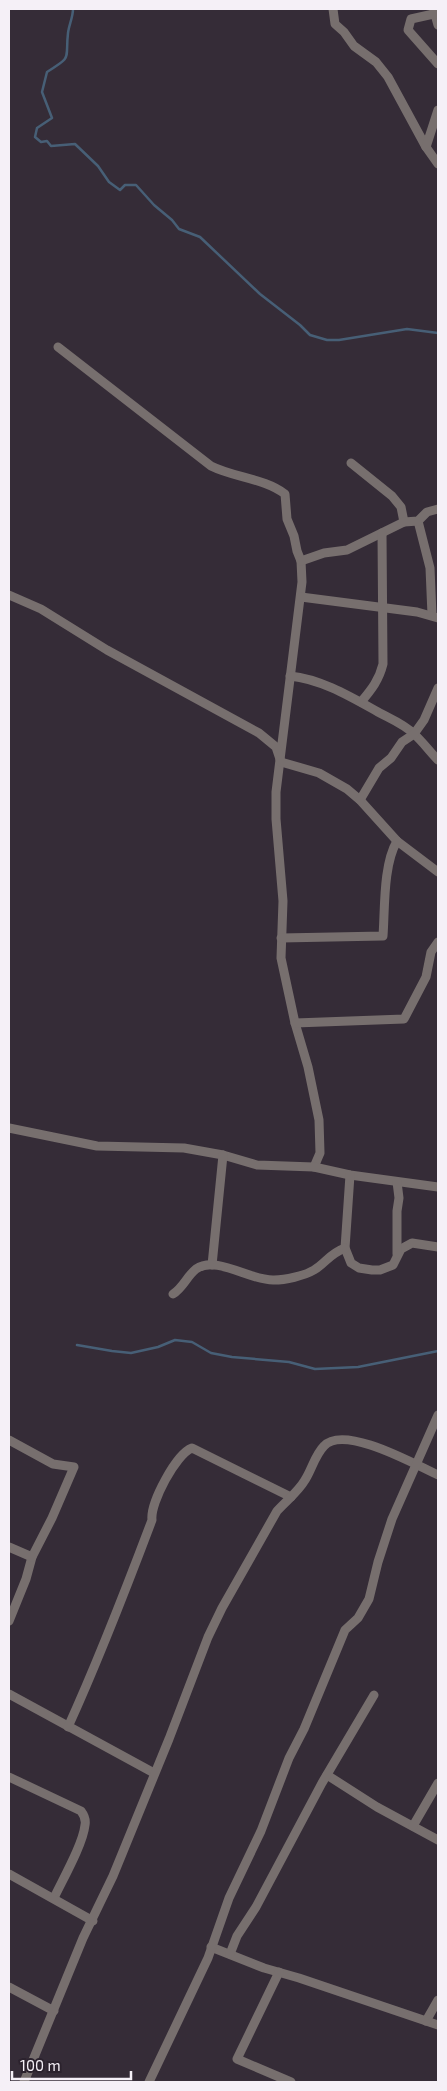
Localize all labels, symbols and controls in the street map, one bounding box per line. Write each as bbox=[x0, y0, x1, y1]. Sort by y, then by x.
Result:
scale bar bbox=[12, 2048, 131, 2080]
text: 100 m bbox=[20, 2056, 61, 2074]

